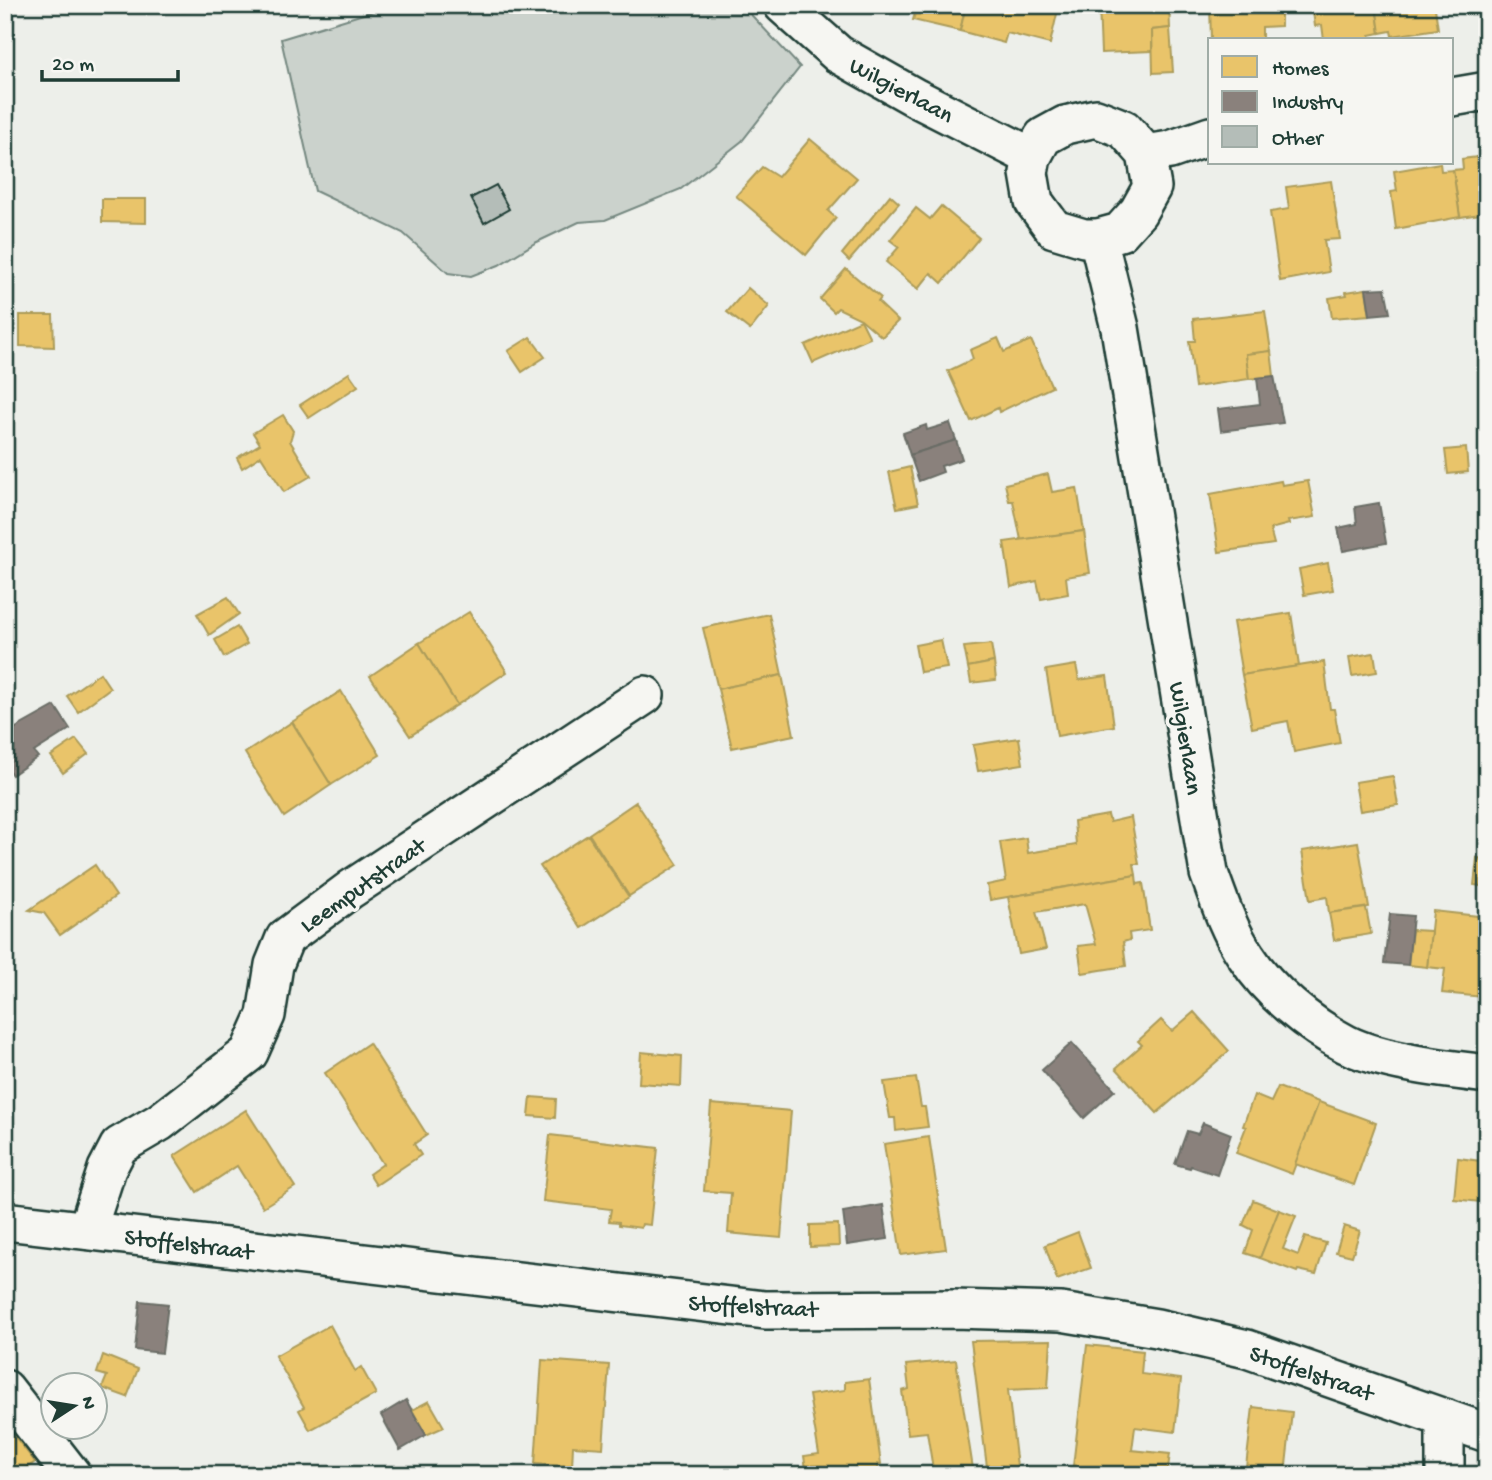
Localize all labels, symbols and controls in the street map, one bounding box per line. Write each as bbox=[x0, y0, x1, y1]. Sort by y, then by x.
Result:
scale bar bbox=[42, 38, 178, 82]
legend bbox=[1208, 38, 1454, 164]
street label: Wilgierlaan bbox=[843, 53, 958, 132]
text: 20 m bbox=[52, 54, 94, 79]
text: Homes bbox=[1272, 58, 1330, 83]
text: Industry bbox=[1272, 92, 1343, 117]
text: Other bbox=[1272, 128, 1324, 153]
street label: Wilgierlaan bbox=[1160, 680, 1207, 798]
street label: Leemputstraat bbox=[295, 832, 434, 941]
street label: Stoffelstraat bbox=[123, 1224, 257, 1269]
street label: Stoffelstraat bbox=[687, 1291, 820, 1326]
street label: Stoffelstraat bbox=[1245, 1341, 1379, 1411]
north arrow bbox=[38, 1372, 108, 1442]
text: N bbox=[75, 1395, 100, 1412]

